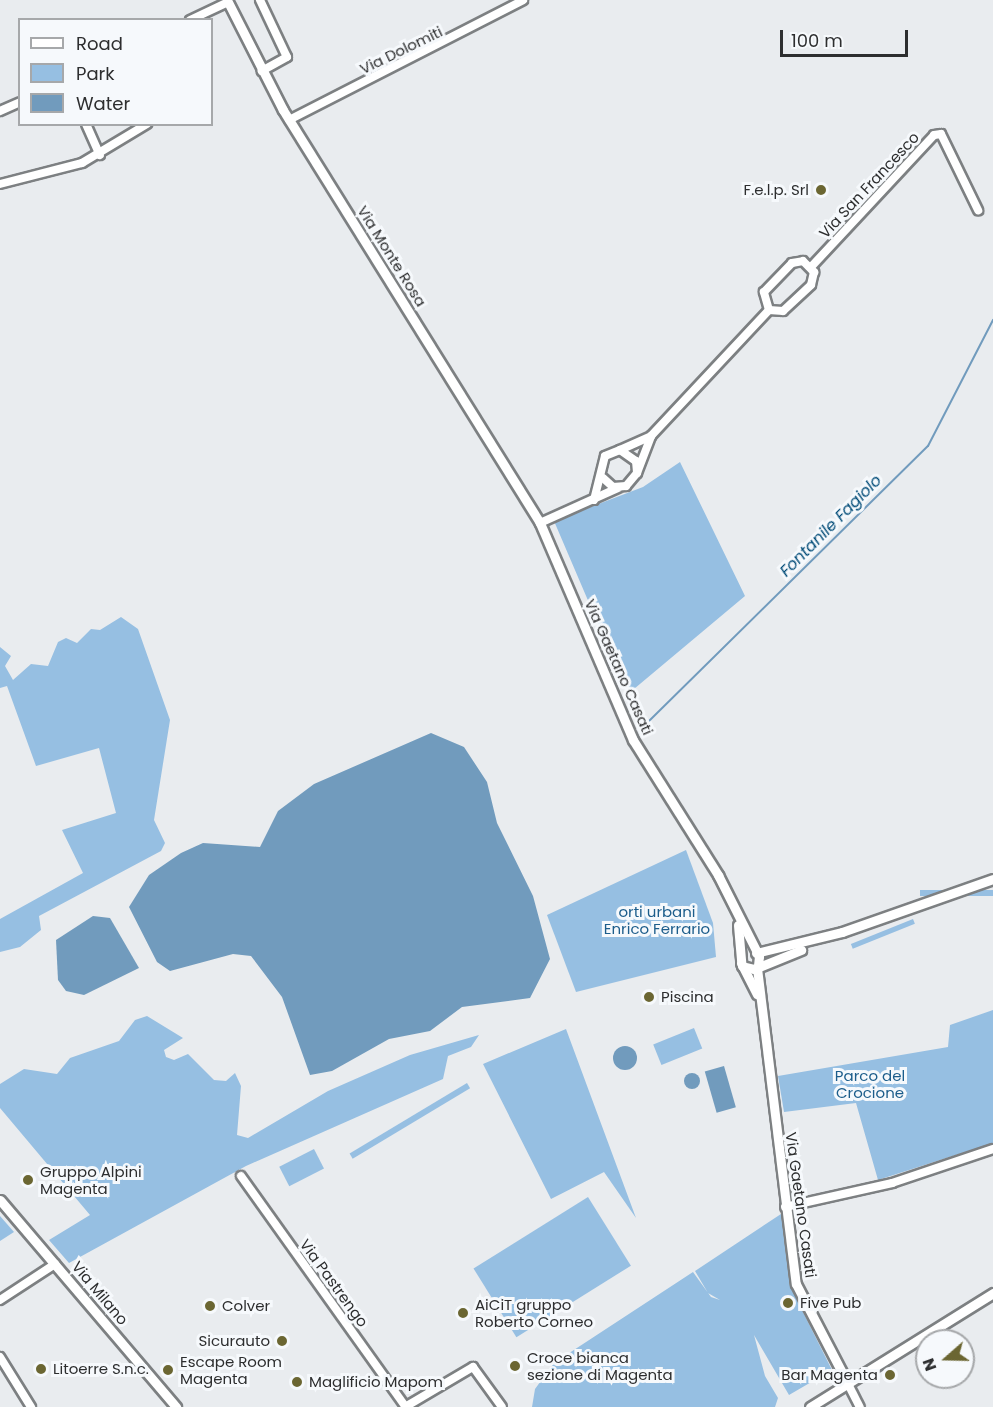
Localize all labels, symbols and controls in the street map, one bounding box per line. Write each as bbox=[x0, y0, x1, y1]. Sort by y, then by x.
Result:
legend bbox=[18, 18, 213, 126]
scale bar bbox=[783, 18, 910, 56]
street label: Via Dolomiti bbox=[357, 22, 445, 78]
text: 100 m bbox=[791, 28, 843, 53]
text: Road bbox=[76, 31, 123, 56]
text: Park bbox=[76, 61, 115, 86]
text: Water bbox=[76, 91, 130, 116]
street label: Via San Francesco bbox=[815, 128, 923, 242]
place label: F.e.l.p. Srl bbox=[744, 181, 809, 199]
marker: F.e.l.p. Srl bbox=[814, 183, 828, 197]
street label: Via Monte Rosa bbox=[354, 202, 430, 310]
water label: Fontanile Fagiolo bbox=[776, 471, 886, 581]
street label: Via Gaetano Casati bbox=[581, 596, 657, 738]
park label: orti urbani Enrico Ferrario bbox=[604, 902, 710, 937]
place label: Piscina bbox=[661, 988, 714, 1006]
marker: Piscina bbox=[642, 990, 656, 1004]
park label: Parco del Crocione bbox=[835, 1066, 905, 1101]
street label: Via Gaetano Casati bbox=[782, 1131, 820, 1279]
place label: Gruppo Alpini Magenta bbox=[40, 1162, 142, 1197]
marker: Gruppo Alpini Magenta bbox=[21, 1173, 35, 1187]
street label: Via Pastrengo bbox=[296, 1236, 372, 1330]
street label: Via Milano bbox=[68, 1257, 132, 1329]
place label: Five Pub bbox=[800, 1294, 861, 1312]
place label: AiCiT gruppo Roberto Corneo bbox=[475, 1295, 593, 1330]
marker: Five Pub bbox=[781, 1296, 795, 1310]
place label: Colver bbox=[222, 1297, 270, 1315]
marker: Colver bbox=[203, 1299, 217, 1313]
marker: AiCiT gruppo Roberto Corneo bbox=[456, 1306, 470, 1320]
north arrow bbox=[915, 1329, 975, 1389]
place label: Sicurauto bbox=[198, 1332, 270, 1350]
marker: Sicurauto bbox=[275, 1334, 289, 1348]
place label: Croce bianca sezione di Magenta bbox=[527, 1348, 673, 1383]
place label: Escape Room Magenta bbox=[180, 1352, 282, 1387]
text: N bbox=[917, 1355, 942, 1374]
marker: Croce bianca sezione di Magenta bbox=[508, 1359, 522, 1373]
place label: Litoerre S.n.c. bbox=[53, 1360, 149, 1378]
marker: Litoerre S.n.c. bbox=[34, 1362, 48, 1376]
marker: Escape Room Magenta bbox=[161, 1363, 175, 1377]
place label: Bar Magenta bbox=[781, 1366, 878, 1384]
marker: Bar Magenta bbox=[883, 1368, 897, 1382]
place label: Maglificio Mapom bbox=[309, 1373, 443, 1391]
marker: Maglificio Mapom bbox=[290, 1375, 304, 1389]

